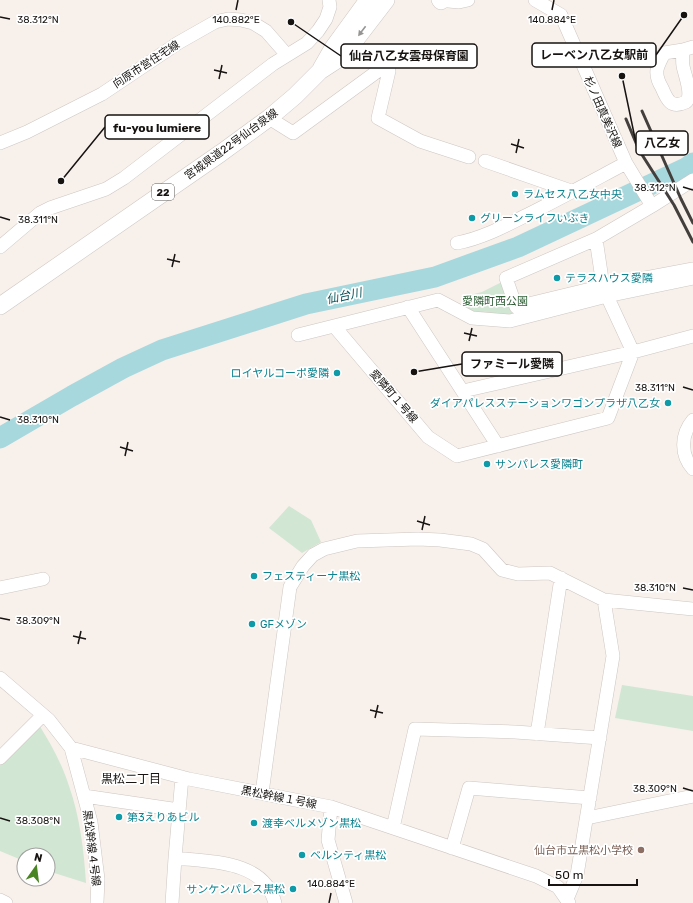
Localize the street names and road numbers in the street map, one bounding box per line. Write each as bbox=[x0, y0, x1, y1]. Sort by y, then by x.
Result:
street label: 向原市営住宅線 bbox=[110, 38, 182, 91]
street label: 杉ノ田真美沢線 bbox=[581, 74, 624, 150]
street label: 宮城県道22号仙台泉線 bbox=[182, 106, 280, 183]
road number: 22 bbox=[152, 184, 174, 200]
street label: 愛隣町１号線 bbox=[367, 367, 420, 425]
street label: 黒松幹線１号線 bbox=[240, 784, 318, 811]
street label: 黒松幹線４号線 bbox=[80, 809, 103, 887]

